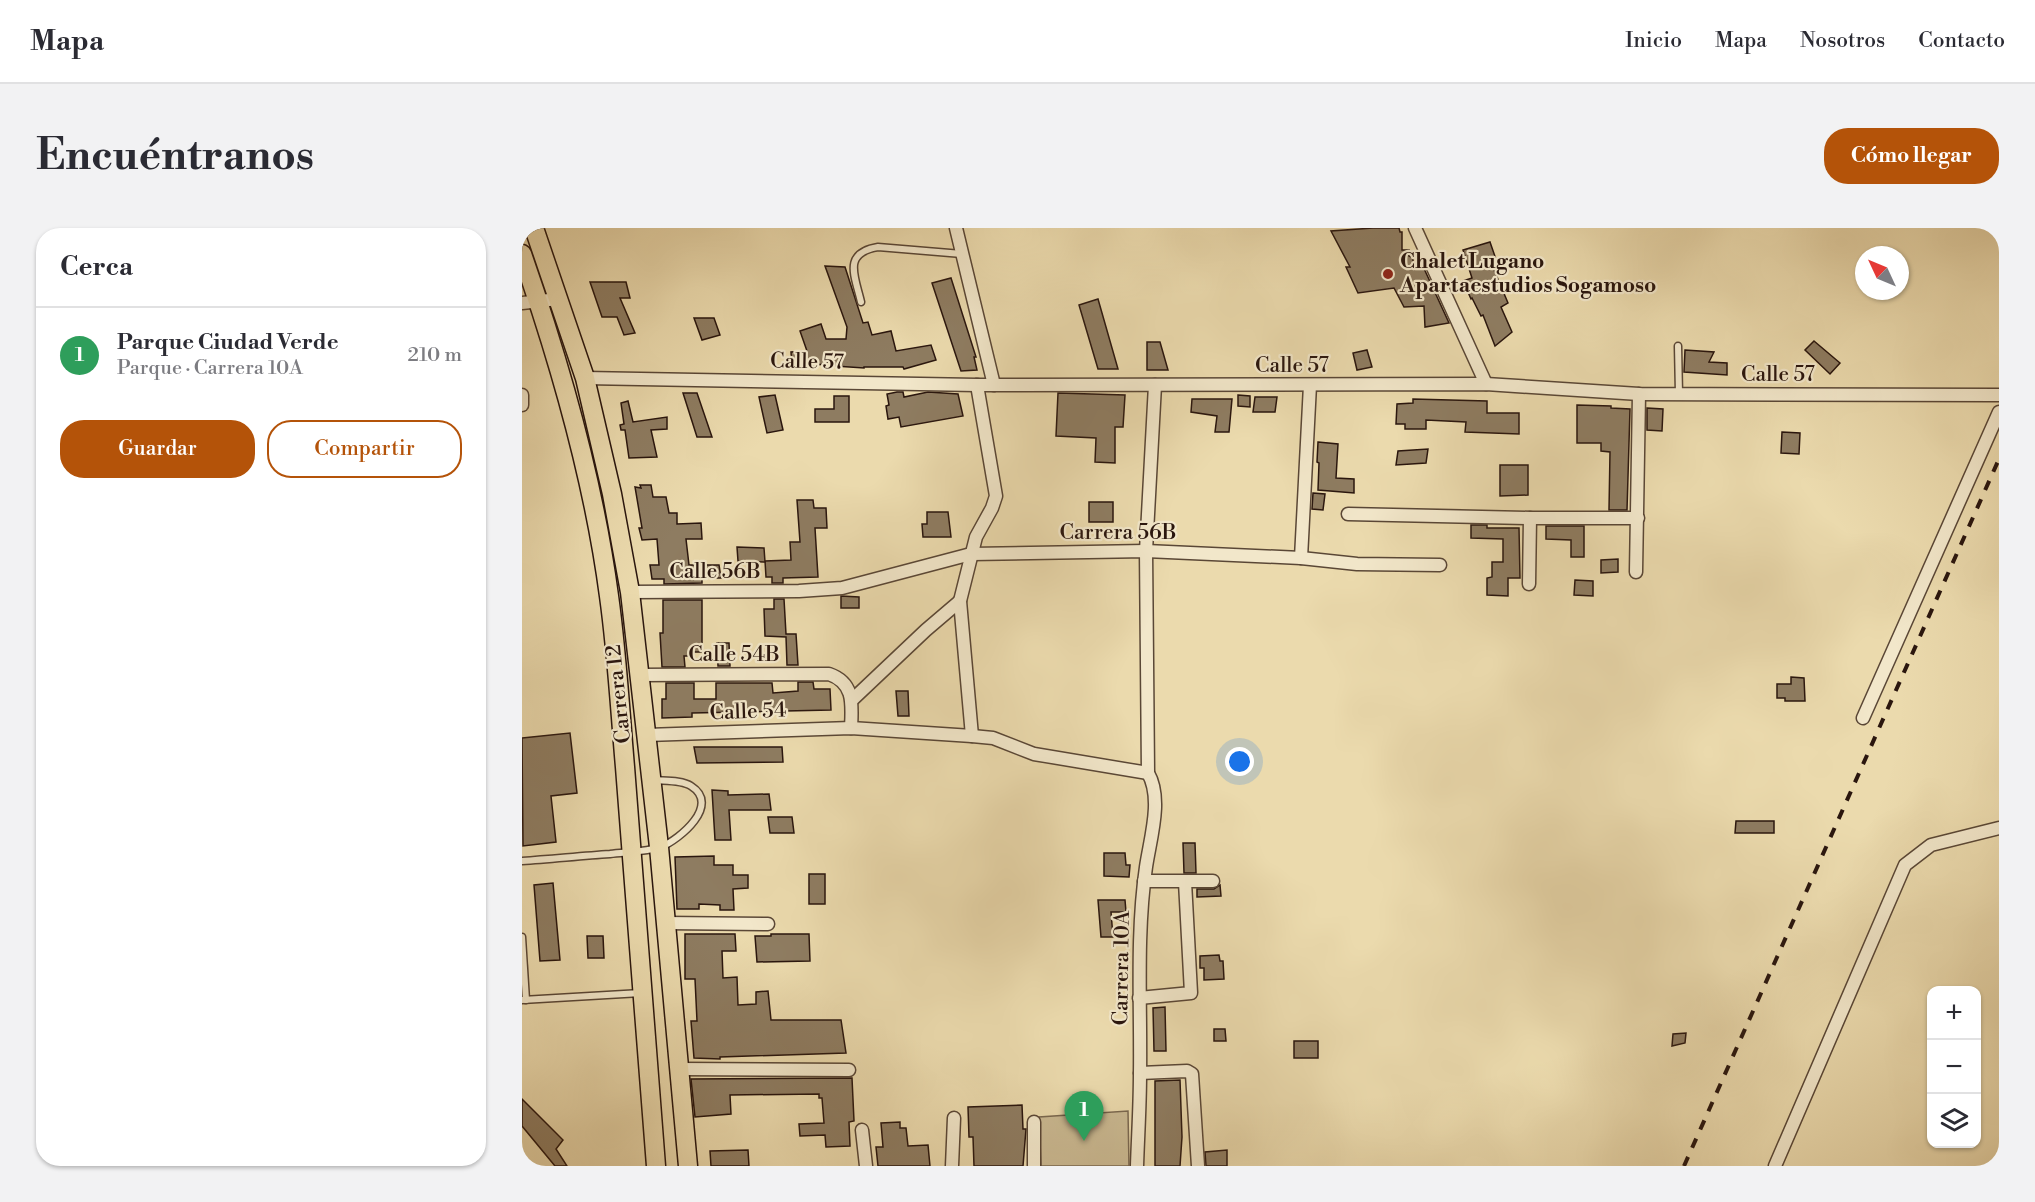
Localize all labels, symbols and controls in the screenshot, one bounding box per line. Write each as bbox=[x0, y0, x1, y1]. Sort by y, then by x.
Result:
text: Mapa bbox=[30, 24, 104, 59]
text: Inicio bbox=[1625, 28, 1682, 54]
text: Mapa bbox=[1715, 28, 1767, 54]
text: Nosotros bbox=[1800, 28, 1885, 54]
text: Contacto bbox=[1918, 28, 2005, 54]
button: Cómo llegar bbox=[1824, 128, 1999, 184]
text: Encuéntranos bbox=[36, 130, 314, 183]
north arrow bbox=[1855, 246, 1909, 300]
place label: Chalet Lugano Apartaestudios Sogamoso bbox=[1399, 249, 1656, 299]
text: Cerca bbox=[60, 251, 133, 283]
marker: Chalet Lugano Apartaestudios Sogamoso bbox=[1381, 267, 1395, 281]
text: Parque Ciudad Verde bbox=[117, 329, 339, 356]
text: 1 bbox=[75, 343, 84, 368]
text: 210 m bbox=[407, 343, 462, 368]
street label: Calle 57 bbox=[770, 348, 845, 376]
street label: Calle 57 bbox=[1255, 353, 1329, 379]
text: Parque · Carrera 10A bbox=[117, 356, 303, 381]
street label: Calle 57 bbox=[1741, 362, 1815, 388]
button: Guardar bbox=[60, 420, 255, 478]
button: Compartir bbox=[267, 420, 462, 478]
street label: Carrera 56B bbox=[1059, 520, 1177, 546]
street label: Calle 56B bbox=[669, 559, 761, 585]
street label: Calle 54B bbox=[688, 642, 780, 668]
street label: Carrera 12 bbox=[601, 643, 637, 745]
street label: Calle 54 bbox=[709, 698, 787, 726]
your location bbox=[1225, 747, 1254, 776]
street label: Carrera 10A bbox=[1108, 910, 1136, 1026]
map controls bbox=[1927, 986, 1981, 1148]
button: + bbox=[1927, 986, 1981, 1040]
button: − bbox=[1927, 1040, 1981, 1094]
pin: 1 bbox=[1064, 1092, 1104, 1141]
button: layers bbox=[1927, 1094, 1981, 1148]

